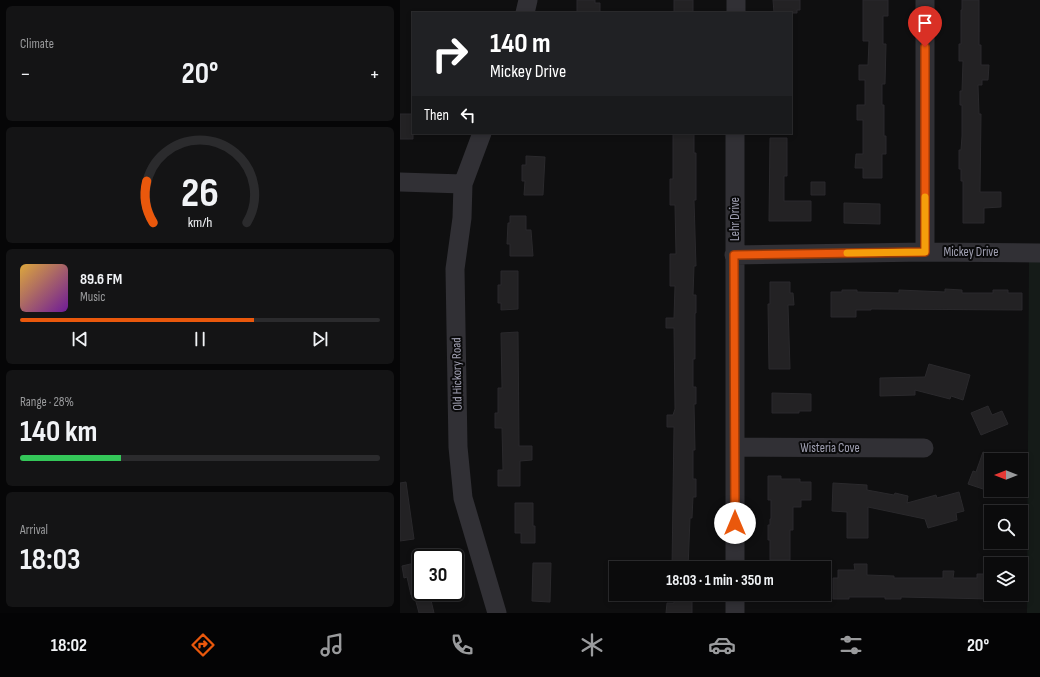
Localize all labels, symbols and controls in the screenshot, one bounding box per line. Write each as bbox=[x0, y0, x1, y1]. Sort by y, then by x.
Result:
pin bbox=[908, 6, 942, 47]
icon: arrive bbox=[914, 12, 936, 34]
text: 140 m bbox=[490, 27, 551, 60]
icon: right bbox=[424, 28, 476, 80]
text: Climate bbox=[20, 36, 54, 52]
text: 20° bbox=[182, 56, 218, 92]
text: − bbox=[20, 61, 31, 88]
text: + bbox=[369, 61, 380, 88]
text: Mickey Drive bbox=[490, 61, 566, 82]
icon: left bbox=[457, 104, 479, 126]
text: Then bbox=[424, 106, 449, 125]
text: 26 bbox=[181, 169, 219, 218]
street label: Lehr Drive bbox=[727, 197, 743, 241]
text: km/h bbox=[188, 214, 212, 231]
street label: Mickey Drive bbox=[943, 244, 999, 260]
text: 89.6 FM bbox=[80, 270, 122, 289]
text: Music bbox=[80, 289, 105, 305]
icon: previous bbox=[69, 328, 91, 350]
icon: pause bbox=[189, 328, 211, 350]
icon: next bbox=[309, 328, 331, 350]
street label: Old Hickory Road bbox=[448, 337, 466, 411]
text: Range · 28% bbox=[20, 394, 74, 410]
text: 140 km bbox=[20, 414, 97, 450]
street label: Wisteria Cove bbox=[800, 440, 860, 456]
north arrow bbox=[984, 453, 1028, 497]
map controls bbox=[984, 453, 1028, 601]
position arrow bbox=[714, 502, 756, 544]
button: search bbox=[984, 505, 1028, 549]
text: Arrival bbox=[20, 522, 48, 538]
text: 18:03 bbox=[20, 542, 80, 578]
speed limit sign: 30 bbox=[412, 549, 464, 601]
button: layers bbox=[984, 557, 1028, 601]
text: 18:03 · 1 min · 350 m bbox=[666, 571, 774, 590]
icon: directions bbox=[189, 631, 217, 659]
icon: music bbox=[318, 631, 346, 659]
icon: phone bbox=[448, 631, 476, 659]
icon: climate bbox=[578, 631, 606, 659]
icon: car bbox=[708, 631, 736, 659]
icon: filters bbox=[837, 631, 865, 659]
text: 18:02 bbox=[51, 635, 87, 656]
text: 20° bbox=[967, 635, 989, 656]

